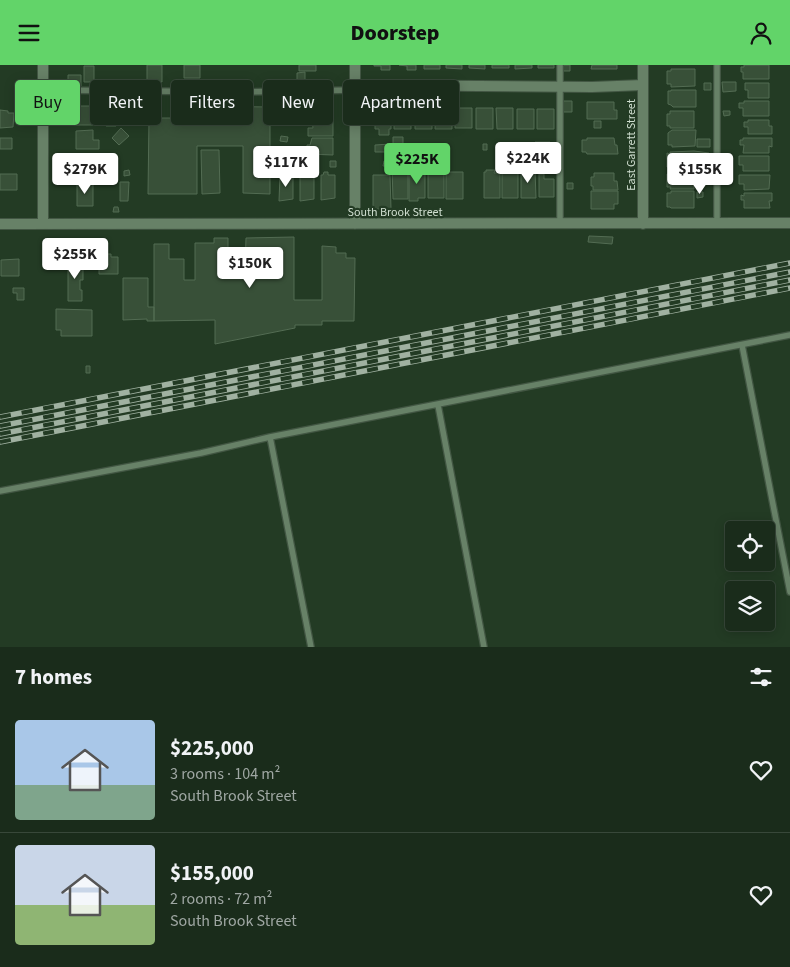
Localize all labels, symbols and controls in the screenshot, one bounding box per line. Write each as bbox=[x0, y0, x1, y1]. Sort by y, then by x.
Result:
text: Doorstep bbox=[350, 17, 440, 49]
icon: menu bbox=[15, 19, 43, 47]
icon: person bbox=[747, 19, 775, 47]
chip: Buy bbox=[15, 80, 80, 125]
chip: Rent bbox=[90, 80, 161, 125]
chip: Filters bbox=[171, 80, 253, 125]
chip: New bbox=[263, 80, 333, 125]
chip: Apartment bbox=[343, 80, 459, 125]
street label: East Garrett Street bbox=[623, 99, 640, 191]
pin: $224K bbox=[493, 141, 563, 184]
pin: $225K bbox=[382, 143, 452, 185]
pin: $117K bbox=[251, 145, 321, 188]
text: $224K bbox=[506, 147, 550, 169]
text: $225K bbox=[395, 148, 439, 170]
text: $117K bbox=[264, 151, 308, 173]
pin: $279K bbox=[50, 153, 120, 195]
pin: $155K bbox=[665, 153, 735, 195]
text: $279K bbox=[63, 158, 107, 180]
text: $155K bbox=[678, 158, 722, 180]
street label: South Brook Street bbox=[348, 204, 442, 221]
pin: $255K bbox=[40, 237, 110, 280]
text: $255K bbox=[53, 243, 97, 265]
pin: $150K bbox=[215, 247, 285, 289]
text: $150K bbox=[228, 252, 272, 274]
map controls bbox=[725, 521, 775, 631]
button: locate bbox=[725, 521, 775, 571]
button: layers bbox=[725, 581, 775, 631]
text: 7 homes bbox=[15, 662, 92, 692]
icon: filters bbox=[747, 663, 775, 691]
text: $225,000 bbox=[170, 733, 254, 763]
icon: home bbox=[55, 740, 115, 800]
icon: heart bbox=[747, 756, 775, 784]
text: 3 rooms · 104 m² bbox=[170, 763, 280, 785]
text: South Brook Street bbox=[170, 785, 297, 807]
text: $155,000 bbox=[170, 858, 254, 888]
icon: home bbox=[55, 865, 115, 925]
icon: heart bbox=[747, 881, 775, 909]
text: 2 rooms · 72 m² bbox=[170, 888, 272, 910]
text: South Brook Street bbox=[170, 910, 297, 932]

